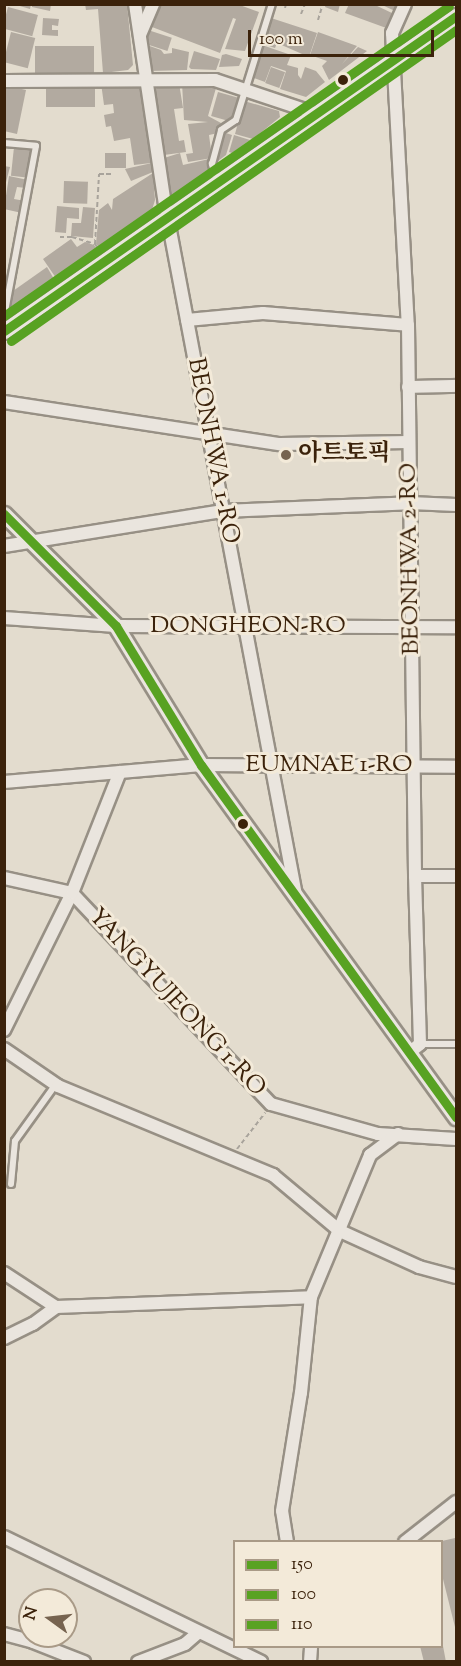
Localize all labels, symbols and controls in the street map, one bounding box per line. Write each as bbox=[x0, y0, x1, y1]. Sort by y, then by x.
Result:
scale bar bbox=[251, 18, 437, 56]
text: 100 m bbox=[259, 27, 303, 53]
unlabelled marker bbox=[337, 74, 349, 86]
street label: BEONHWA 1-RO bbox=[180, 356, 244, 546]
place label: 아트토픽 bbox=[298, 441, 391, 469]
marker: 아트토픽 bbox=[279, 448, 293, 462]
street label: BEONHWA 2-RO bbox=[395, 463, 427, 655]
street label: DONGHEON-RO bbox=[150, 613, 346, 641]
street label: EUMNAE 1-RO bbox=[245, 752, 413, 780]
unlabelled marker bbox=[237, 818, 249, 830]
street label: YANGYUJEONG 1-RO bbox=[81, 903, 271, 1103]
legend bbox=[233, 1540, 443, 1648]
text: 150 bbox=[291, 1552, 313, 1578]
text: 100 bbox=[291, 1582, 316, 1608]
north arrow bbox=[18, 1588, 78, 1648]
text: N bbox=[19, 1605, 45, 1623]
text: 110 bbox=[291, 1612, 313, 1638]

